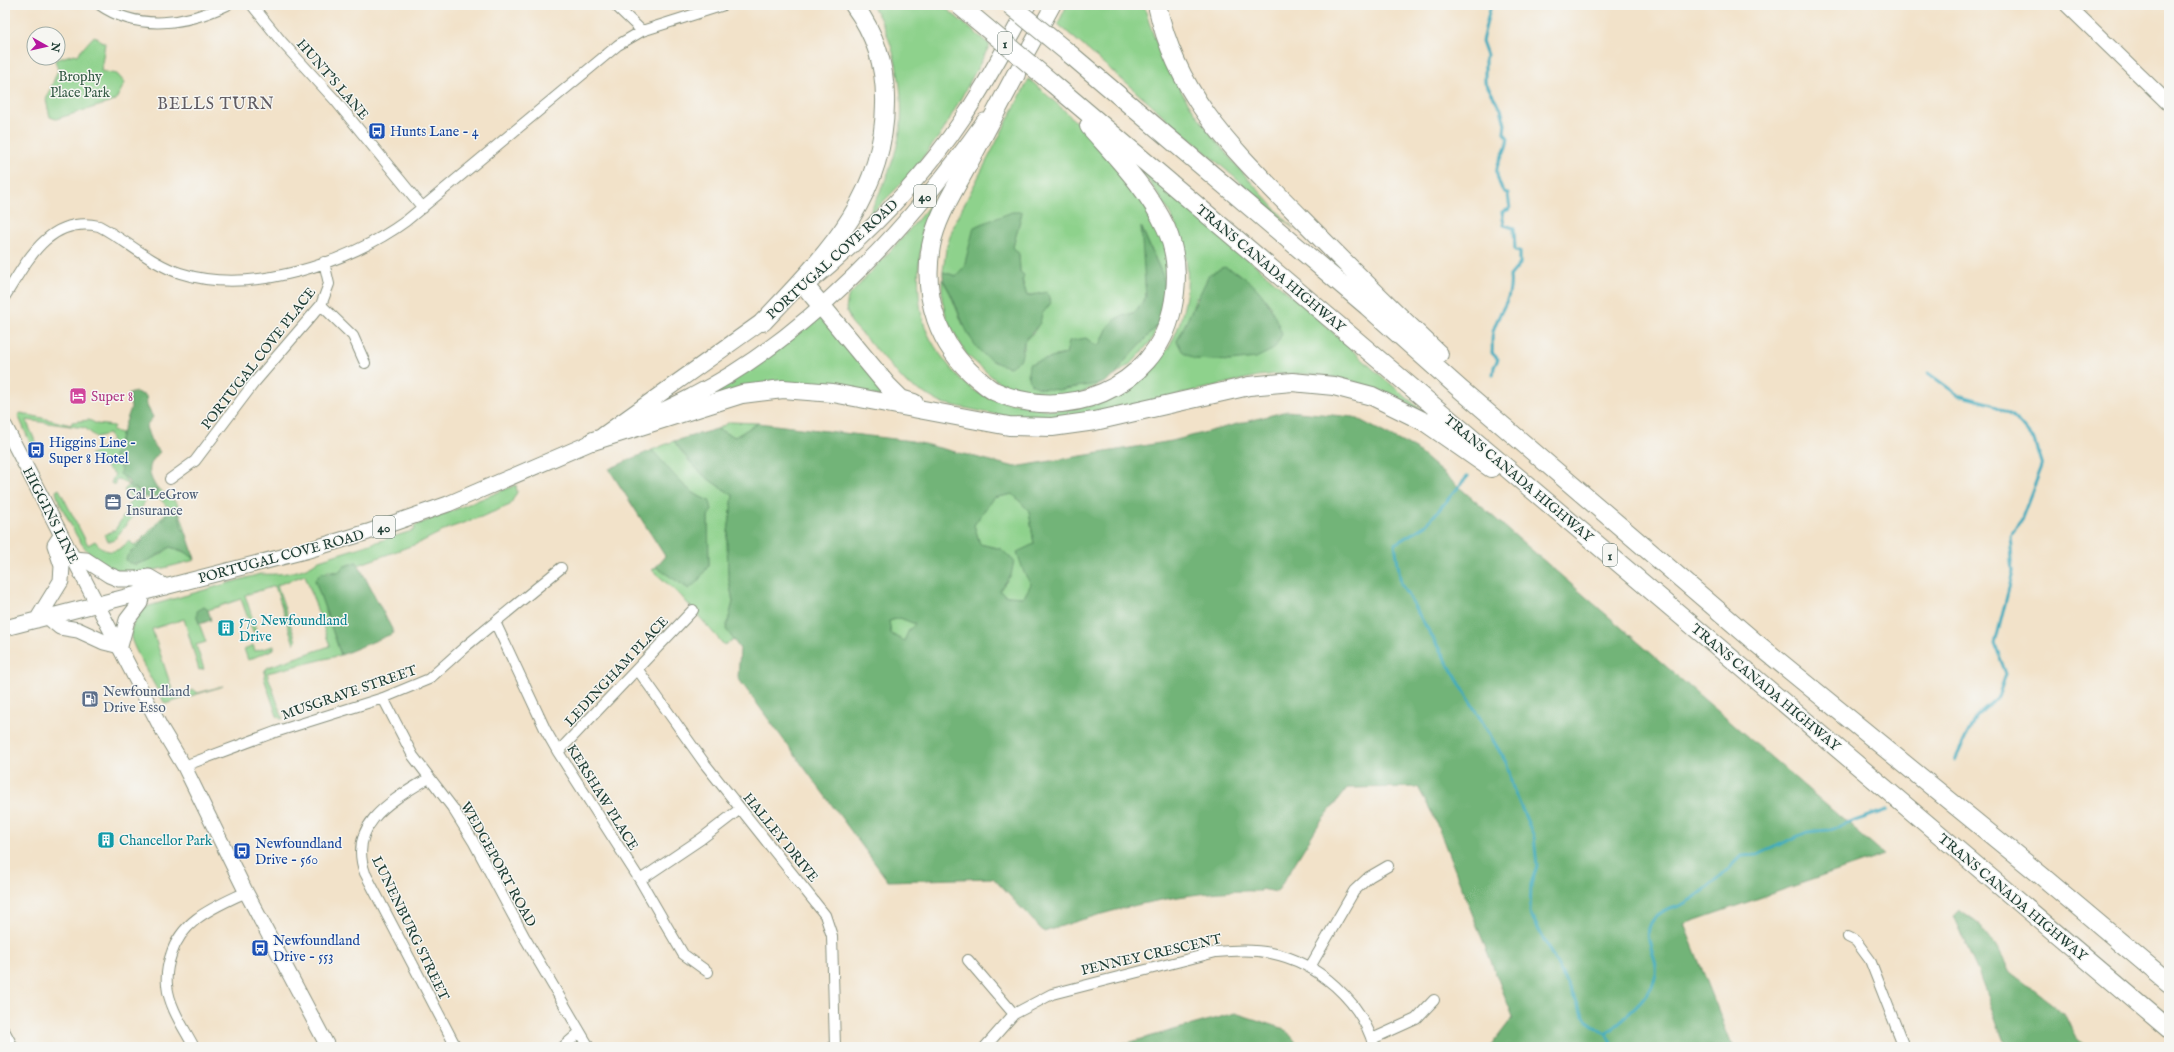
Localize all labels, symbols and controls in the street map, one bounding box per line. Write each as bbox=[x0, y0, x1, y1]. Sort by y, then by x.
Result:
north arrow bbox=[26, 26, 66, 66]
road number: 1 bbox=[998, 32, 1012, 54]
street label: HUNT'S LANE bbox=[292, 35, 373, 124]
text: N bbox=[47, 41, 63, 53]
park label: Brophy Place Park bbox=[50, 68, 111, 102]
district label: BELLS TURN bbox=[157, 95, 275, 115]
bus stop icon: Hunts Lane - 4 bbox=[367, 121, 387, 141]
place label: Hunts Lane - 4 bbox=[390, 123, 479, 141]
road number: 40 bbox=[914, 185, 936, 207]
street label: PORTUGAL COVE ROAD bbox=[763, 196, 902, 324]
street label: TRANS CANADA HIGHWAY bbox=[1192, 201, 1350, 337]
street label: PORTUGAL COVE PLACE bbox=[198, 284, 320, 433]
hotel icon: Super 8 bbox=[68, 386, 88, 406]
place label: Super 8 bbox=[91, 388, 133, 406]
street label: TRANS CANADA HIGHWAY bbox=[1440, 411, 1598, 547]
place label: Higgins Line - Super 8 Hotel bbox=[49, 434, 136, 468]
bus stop icon: Higgins Line - Super 8 Hotel bbox=[26, 440, 46, 460]
street label: HIGGINS LINE bbox=[18, 464, 82, 567]
place label: Cal LeGrow Insurance bbox=[126, 486, 199, 520]
office icon: Cal LeGrow Insurance bbox=[103, 492, 123, 512]
road number: 40 bbox=[373, 516, 395, 538]
street label: PORTUGAL COVE ROAD bbox=[196, 526, 366, 588]
road number: 1 bbox=[1603, 544, 1617, 566]
place label: 570 Newfoundland Drive bbox=[239, 612, 348, 646]
street label: LEDINGHAM PLACE bbox=[561, 612, 673, 731]
building icon: 570 Newfoundland Drive bbox=[216, 618, 236, 638]
street label: TRANS CANADA HIGHWAY bbox=[1687, 620, 1845, 756]
street label: MUSGRAVE STREET bbox=[279, 661, 420, 725]
place label: Newfoundland Drive Esso bbox=[103, 683, 190, 717]
fuel station icon: Newfoundland Drive Esso bbox=[80, 689, 100, 709]
street label: KERSHAW PLACE bbox=[562, 741, 642, 854]
street label: HALLEY DRIVE bbox=[739, 789, 822, 886]
street label: WEDGEPORT ROAD bbox=[456, 799, 540, 930]
building icon: Chancellor Park bbox=[96, 830, 116, 850]
street label: TRANS CANADA HIGHWAY bbox=[1934, 830, 2092, 966]
place label: Chancellor Park bbox=[119, 832, 213, 850]
place label: Newfoundland Drive - 560 bbox=[255, 835, 342, 869]
bus stop icon: Newfoundland Drive - 560 bbox=[232, 841, 252, 861]
street label: LUNENBURG STREET bbox=[367, 853, 453, 1004]
street label: PENNEY CRESCENT bbox=[1079, 930, 1224, 980]
place label: Newfoundland Drive - 553 bbox=[273, 932, 360, 966]
bus stop icon: Newfoundland Drive - 553 bbox=[250, 938, 270, 958]

